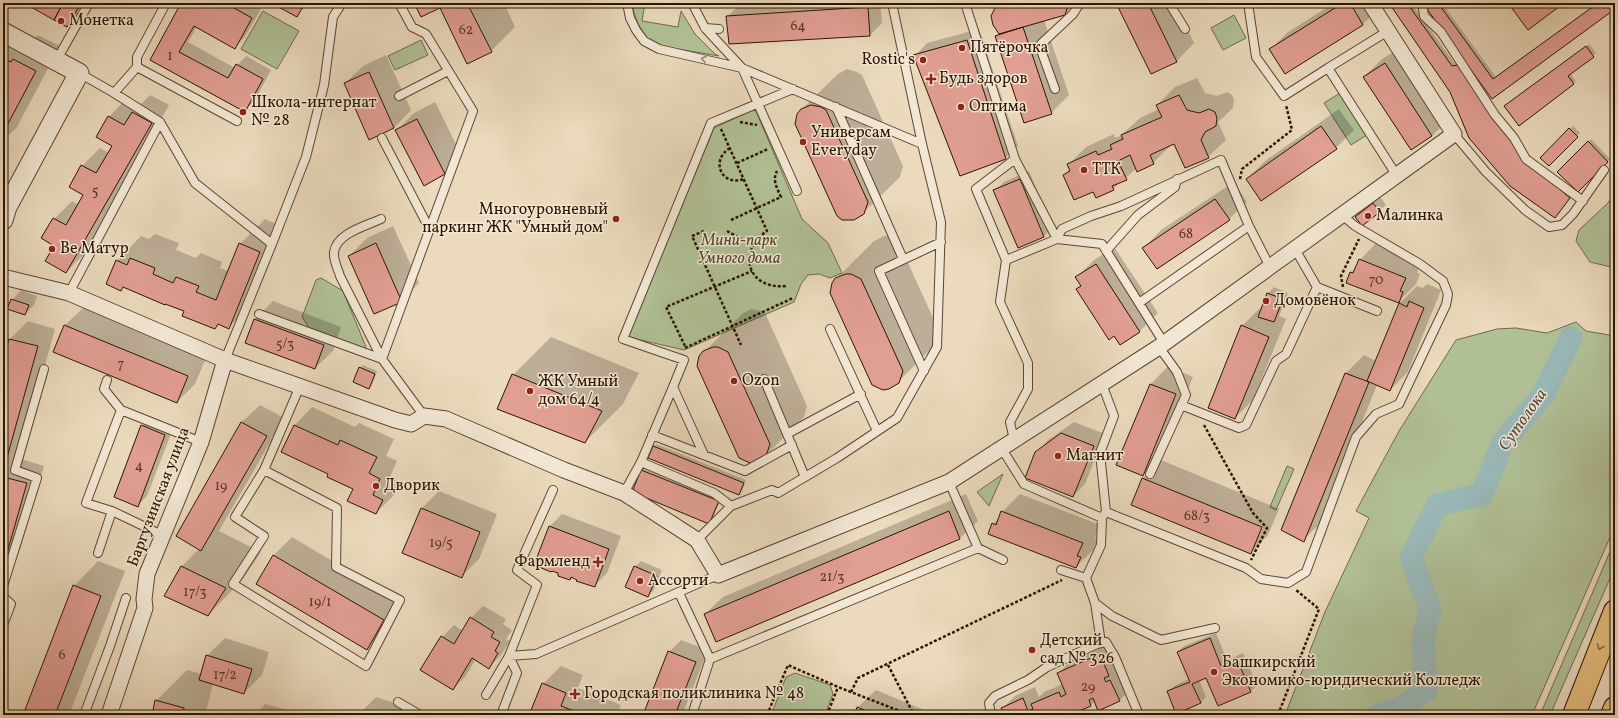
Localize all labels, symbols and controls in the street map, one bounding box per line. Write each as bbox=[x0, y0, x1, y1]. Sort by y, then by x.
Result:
place label: Монетка bbox=[69, 10, 134, 32]
marker: Монетка bbox=[56, 16, 66, 26]
house number: 64 bbox=[790, 17, 806, 36]
house number: 62 bbox=[459, 21, 473, 40]
place label: Пятёрочка bbox=[970, 37, 1049, 59]
marker: Пятёрочка bbox=[957, 43, 967, 53]
house number: 1 bbox=[167, 47, 173, 66]
place label: Rostic's bbox=[861, 49, 915, 71]
marker: Rostic's bbox=[918, 55, 928, 65]
one-way arrow bbox=[701, 56, 707, 64]
place label: Будь здоров bbox=[939, 68, 1028, 90]
marker: Будь здоров bbox=[926, 74, 936, 84]
place label: Школа-интернат № 28 bbox=[251, 92, 377, 132]
place label: Оптима bbox=[969, 96, 1027, 118]
marker: Оптима bbox=[956, 102, 966, 112]
marker: Школа-интернат № 28 bbox=[238, 107, 248, 117]
place label: Универсам Everyday bbox=[811, 122, 891, 162]
marker: Универсам Everyday bbox=[798, 137, 808, 147]
place label: ТТК bbox=[1092, 159, 1121, 181]
marker: ТТК bbox=[1079, 165, 1089, 175]
house number: 5 bbox=[92, 182, 98, 201]
place label: Многоуровневый паркинг ЖК "Умный дом" bbox=[422, 199, 608, 239]
place label: Малинка bbox=[1376, 205, 1444, 227]
marker: Малинка bbox=[1363, 211, 1373, 221]
marker: Многоуровневый паркинг ЖК "Умный дом" bbox=[611, 214, 621, 224]
house number: 68 bbox=[1179, 225, 1193, 244]
park label: Мини-парк Умного дома bbox=[697, 230, 781, 270]
place label: Be Матур bbox=[60, 238, 129, 260]
marker: Be Матур bbox=[47, 244, 57, 254]
house number: 70 bbox=[1369, 271, 1383, 290]
place label: Домовёнок bbox=[1274, 290, 1356, 312]
marker: Домовёнок bbox=[1261, 296, 1271, 306]
house number: 5/3 bbox=[276, 335, 294, 354]
house number: 7 bbox=[118, 355, 125, 374]
place label: Ozon bbox=[742, 370, 780, 392]
place label: ЖК Умный дом 64/4 bbox=[538, 371, 618, 411]
marker: Ozon bbox=[729, 376, 739, 386]
water label: Сутолока bbox=[1493, 384, 1553, 456]
marker: ЖК Умный дом 64/4 bbox=[525, 386, 535, 396]
street label: Баргузинская улица bbox=[122, 424, 196, 570]
place label: Магнит bbox=[1066, 445, 1123, 467]
marker: Магнит bbox=[1053, 451, 1063, 461]
house number: 4 bbox=[135, 457, 143, 476]
place label: Дворик bbox=[384, 475, 440, 497]
house number: 19 bbox=[215, 477, 227, 496]
marker: Дворик bbox=[371, 481, 381, 491]
house number: 68/3 bbox=[1184, 507, 1210, 526]
house number: 19/5 bbox=[429, 534, 453, 553]
place label: Фармленд bbox=[515, 551, 590, 573]
marker: Фармленд bbox=[593, 557, 603, 567]
house number: 21/3 bbox=[820, 568, 844, 587]
place label: Ассорти bbox=[648, 570, 709, 592]
marker: Ассорти bbox=[635, 576, 645, 586]
house number: 17/3 bbox=[183, 583, 207, 602]
house number: 19/1 bbox=[309, 593, 331, 612]
place label: Детский сад № 326 bbox=[1040, 630, 1114, 670]
one-way arrow bbox=[1596, 644, 1604, 651]
marker: Детский сад № 326 bbox=[1027, 645, 1037, 655]
house number: 6 bbox=[58, 646, 66, 665]
place label: Башкирский Экономико-юридический Колледж bbox=[1222, 652, 1481, 692]
house number: 17/2 bbox=[213, 666, 237, 685]
marker: Башкирский Экономико-юридический Колледж bbox=[1209, 667, 1219, 677]
house number: 29 bbox=[1081, 678, 1095, 697]
place label: Городская поликлиника № 48 bbox=[584, 683, 804, 705]
marker: Городская поликлиника № 48 bbox=[569, 688, 581, 700]

